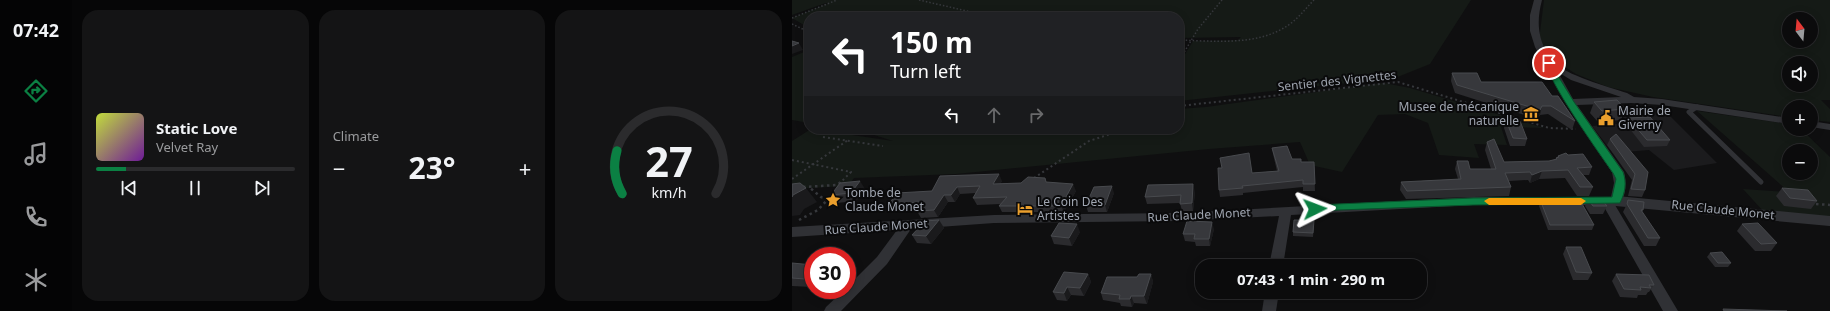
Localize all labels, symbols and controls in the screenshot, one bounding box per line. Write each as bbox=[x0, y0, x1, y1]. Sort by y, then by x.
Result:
north arrow bbox=[1782, 12, 1818, 48]
map controls bbox=[1782, 12, 1818, 180]
text: 07:42 bbox=[13, 18, 59, 42]
text: 150 m bbox=[890, 23, 973, 61]
icon: left bbox=[824, 28, 876, 80]
pin bbox=[1532, 46, 1566, 80]
icon: arrive bbox=[1538, 52, 1560, 74]
button: sound bbox=[1782, 56, 1818, 92]
text: Turn left bbox=[890, 59, 961, 83]
street label: Sentier des Vignettes bbox=[1277, 66, 1397, 95]
icon: directions bbox=[22, 77, 50, 105]
place label: Musee de mécanique naturelle bbox=[1398, 98, 1519, 129]
button: + bbox=[1782, 100, 1818, 136]
place label: Mairie de Giverny bbox=[1618, 102, 1671, 133]
icon: left bbox=[941, 104, 963, 126]
icon: ahead bbox=[983, 104, 1005, 126]
icon: right bbox=[1025, 104, 1047, 126]
museum icon: Musee de mécanique naturelle bbox=[1522, 105, 1540, 123]
public building icon: Mairie de Giverny bbox=[1597, 109, 1615, 127]
text: Static Love bbox=[156, 118, 237, 138]
text: Climate bbox=[333, 127, 379, 145]
text: 27 bbox=[645, 132, 692, 188]
text: Velvet Ray bbox=[156, 138, 218, 156]
icon: music bbox=[22, 140, 50, 168]
button: − bbox=[1782, 144, 1818, 180]
text: 23° bbox=[408, 147, 456, 188]
text: − bbox=[333, 153, 345, 183]
text: + bbox=[519, 153, 531, 183]
icon: previous bbox=[118, 177, 140, 199]
icon: pause bbox=[184, 177, 206, 199]
icon: next bbox=[251, 177, 273, 199]
text: km/h bbox=[651, 182, 686, 201]
place label: Tombe de Claude Monet bbox=[845, 184, 924, 215]
position arrow bbox=[1294, 188, 1336, 230]
place icon: Tombe de Claude Monet bbox=[824, 191, 842, 209]
place label: Le Coin Des Artistes bbox=[1037, 193, 1103, 224]
street label: Rue Claude Monet bbox=[1671, 196, 1776, 223]
hotel icon: Le Coin Des Artistes bbox=[1016, 200, 1034, 218]
icon: phone bbox=[22, 203, 50, 231]
street label: Rue Claude Monet bbox=[1147, 203, 1252, 226]
street label: Rue Claude Monet bbox=[824, 214, 929, 239]
speed limit sign: 30 bbox=[804, 247, 856, 299]
icon: climate bbox=[22, 266, 50, 294]
text: 07:43 · 1 min · 290 m bbox=[1237, 269, 1385, 289]

